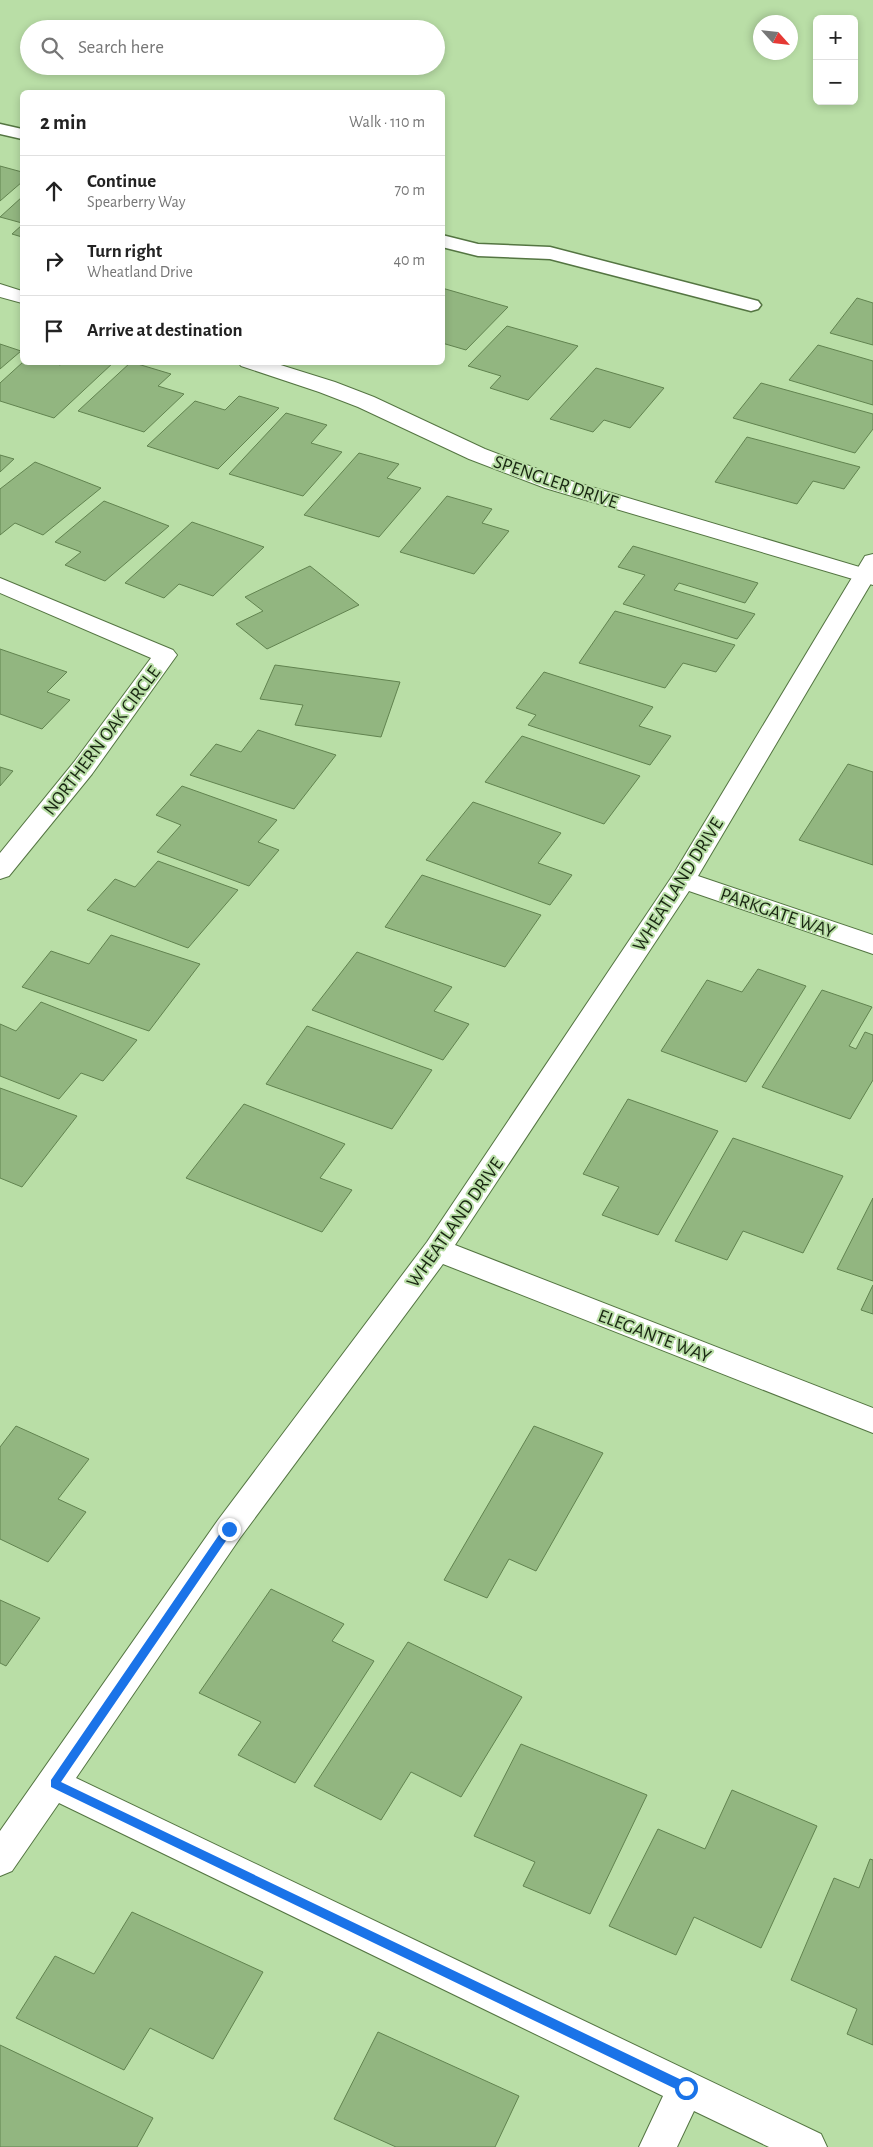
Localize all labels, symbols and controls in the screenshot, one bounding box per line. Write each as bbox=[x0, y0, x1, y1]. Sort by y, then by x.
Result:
north arrow bbox=[753, 15, 798, 60]
map controls bbox=[813, 15, 858, 105]
button: + bbox=[813, 15, 858, 60]
search box bbox=[20, 20, 445, 75]
icon: search bbox=[38, 34, 66, 62]
text: Search here bbox=[78, 38, 164, 57]
button: − bbox=[813, 60, 858, 105]
text: 2 min bbox=[40, 112, 87, 133]
text: Walk · 110 m bbox=[349, 114, 425, 130]
text: Continue bbox=[87, 172, 156, 191]
icon: ahead bbox=[40, 177, 68, 205]
text: 70 m bbox=[394, 182, 425, 198]
text: Spearberry Way bbox=[87, 194, 186, 210]
text: Turn right bbox=[87, 242, 162, 261]
icon: right bbox=[40, 247, 68, 275]
text: 40 m bbox=[393, 252, 425, 268]
text: Wheatland Drive bbox=[87, 264, 193, 280]
icon: arrive bbox=[40, 317, 68, 345]
text: Arrive at destination bbox=[87, 321, 243, 340]
street label: SPENGLER DRIVE bbox=[491, 452, 620, 513]
street label: NORTHERN OAK CIRCLE bbox=[40, 663, 164, 819]
street label: WHEATLAND DRIVE bbox=[630, 815, 727, 955]
street label: PARKGATE WAY bbox=[718, 885, 837, 942]
street label: WHEATLAND DRIVE bbox=[404, 1155, 507, 1291]
street label: ELEGANTE WAY bbox=[595, 1306, 714, 1367]
route end bbox=[218, 1518, 241, 1541]
route start bbox=[675, 2077, 698, 2100]

